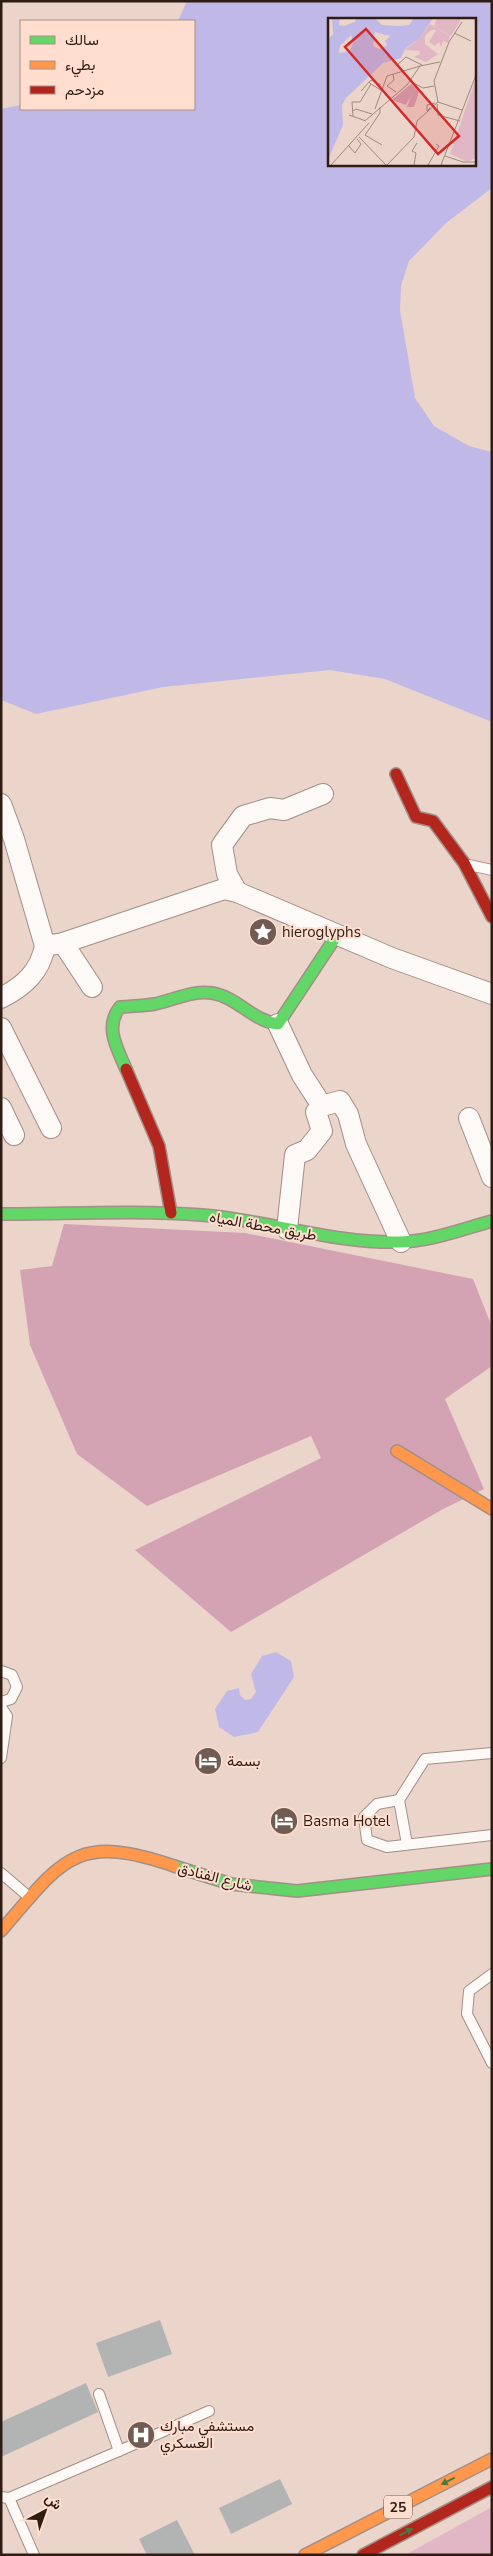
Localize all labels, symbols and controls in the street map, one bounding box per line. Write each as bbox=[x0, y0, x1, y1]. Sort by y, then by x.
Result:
inset map bbox=[328, 18, 476, 165]
legend bbox=[20, 20, 195, 110]
text: سالك bbox=[65, 30, 99, 50]
text: بطيء bbox=[65, 55, 95, 78]
text: مزدحم bbox=[65, 80, 104, 100]
place icon: hieroglyphs bbox=[248, 917, 278, 947]
place label: hieroglyphs bbox=[282, 922, 361, 942]
street label: طريق محطة المياه bbox=[208, 1207, 318, 1245]
hotel icon: بسمة bbox=[193, 1746, 223, 1776]
place label: بسمة bbox=[227, 1751, 260, 1771]
hotel icon: Basma Hotel bbox=[269, 1806, 299, 1836]
place label: Basma Hotel bbox=[303, 1811, 391, 1831]
street label: شارع الفنادق bbox=[176, 1858, 254, 1897]
place label: مستشفي مبارك العسكري bbox=[160, 2416, 254, 2456]
hospital icon: مستشفي مبارك العسكري bbox=[126, 2420, 156, 2450]
one-way arrow bbox=[441, 2477, 456, 2485]
north arrow bbox=[20, 2486, 70, 2536]
text: ش bbox=[41, 2489, 66, 2514]
road number: 25 bbox=[384, 2496, 412, 2518]
one-way arrow bbox=[399, 2528, 413, 2536]

